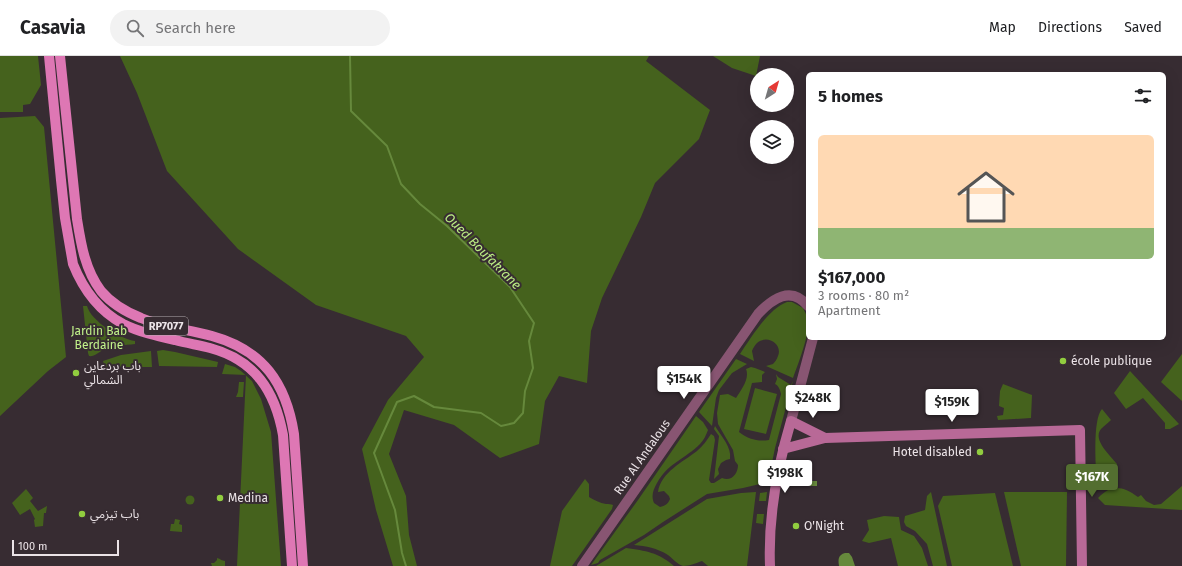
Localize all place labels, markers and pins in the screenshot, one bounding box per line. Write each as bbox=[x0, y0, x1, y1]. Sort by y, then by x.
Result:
place label: école publique bbox=[1071, 354, 1152, 368]
marker: école publique bbox=[1058, 356, 1068, 366]
place label: باب بردعاين الشمالي bbox=[84, 359, 141, 390]
pin: $154K bbox=[656, 366, 712, 400]
marker: باب بردعاين الشمالي bbox=[71, 368, 81, 378]
pin: $248K bbox=[785, 385, 841, 419]
pin: $159K bbox=[924, 389, 980, 423]
place label: Hotel disabled bbox=[893, 445, 972, 459]
marker: Hotel disabled bbox=[975, 447, 985, 457]
pin: $198K bbox=[757, 460, 813, 494]
pin: $167K bbox=[1064, 464, 1120, 498]
place label: Medina bbox=[228, 491, 268, 505]
marker: Medina bbox=[215, 493, 225, 503]
place label: باب تيزمي bbox=[90, 507, 139, 524]
marker: باب تيزمي bbox=[77, 509, 87, 519]
place label: O'Night bbox=[804, 519, 845, 533]
marker: O'Night bbox=[791, 521, 801, 531]

